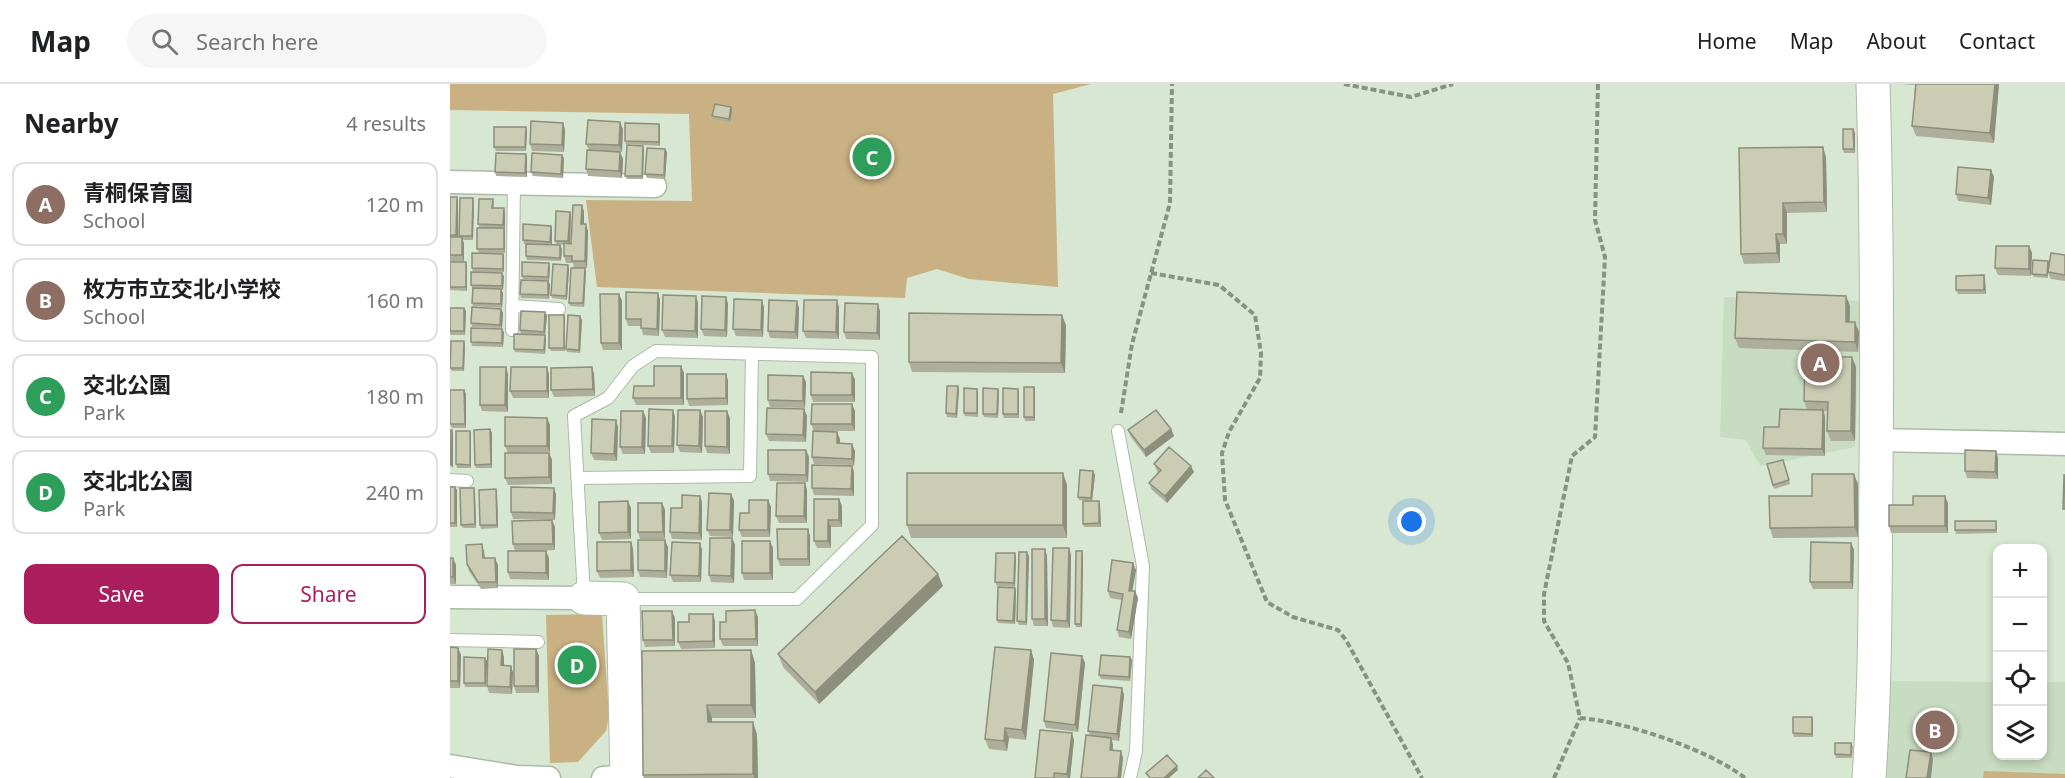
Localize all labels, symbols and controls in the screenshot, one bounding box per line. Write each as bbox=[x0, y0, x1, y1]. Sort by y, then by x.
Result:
search box bbox=[127, 14, 547, 68]
text: Map bbox=[30, 22, 91, 60]
icon: search bbox=[148, 25, 181, 58]
text: Search here bbox=[196, 26, 318, 56]
text: Home bbox=[1697, 27, 1757, 55]
text: Map bbox=[1790, 27, 1833, 55]
text: About bbox=[1866, 27, 1926, 55]
text: Contact bbox=[1959, 27, 2035, 55]
text: Nearby bbox=[24, 105, 119, 141]
text: 4 results bbox=[346, 110, 426, 137]
pin: C bbox=[852, 134, 892, 180]
text: 青桐保育園 bbox=[83, 177, 193, 207]
text: A bbox=[39, 191, 52, 218]
text: 120 m bbox=[366, 191, 424, 218]
text: School bbox=[83, 207, 145, 234]
text: 枚方市立交北小学校 bbox=[83, 273, 281, 303]
text: B bbox=[39, 287, 52, 314]
text: 160 m bbox=[366, 287, 424, 314]
text: School bbox=[83, 303, 145, 330]
pin: A bbox=[1800, 340, 1840, 386]
text: 交北公園 bbox=[83, 369, 171, 399]
text: C bbox=[39, 383, 52, 410]
text: 180 m bbox=[366, 383, 424, 410]
text: Park bbox=[83, 399, 125, 426]
text: 交北北公園 bbox=[83, 465, 193, 495]
text: D bbox=[38, 479, 53, 506]
text: 240 m bbox=[366, 479, 424, 506]
text: Park bbox=[83, 495, 125, 522]
your location bbox=[1397, 507, 1426, 536]
map controls bbox=[1993, 544, 2047, 760]
button: + bbox=[1993, 544, 2047, 598]
button: Save bbox=[24, 564, 219, 624]
button: Share bbox=[231, 564, 426, 624]
button: − bbox=[1993, 598, 2047, 652]
pin: D bbox=[558, 642, 596, 688]
button: locate bbox=[1993, 652, 2047, 706]
button: layers bbox=[1993, 706, 2047, 760]
pin: B bbox=[1916, 708, 1954, 752]

